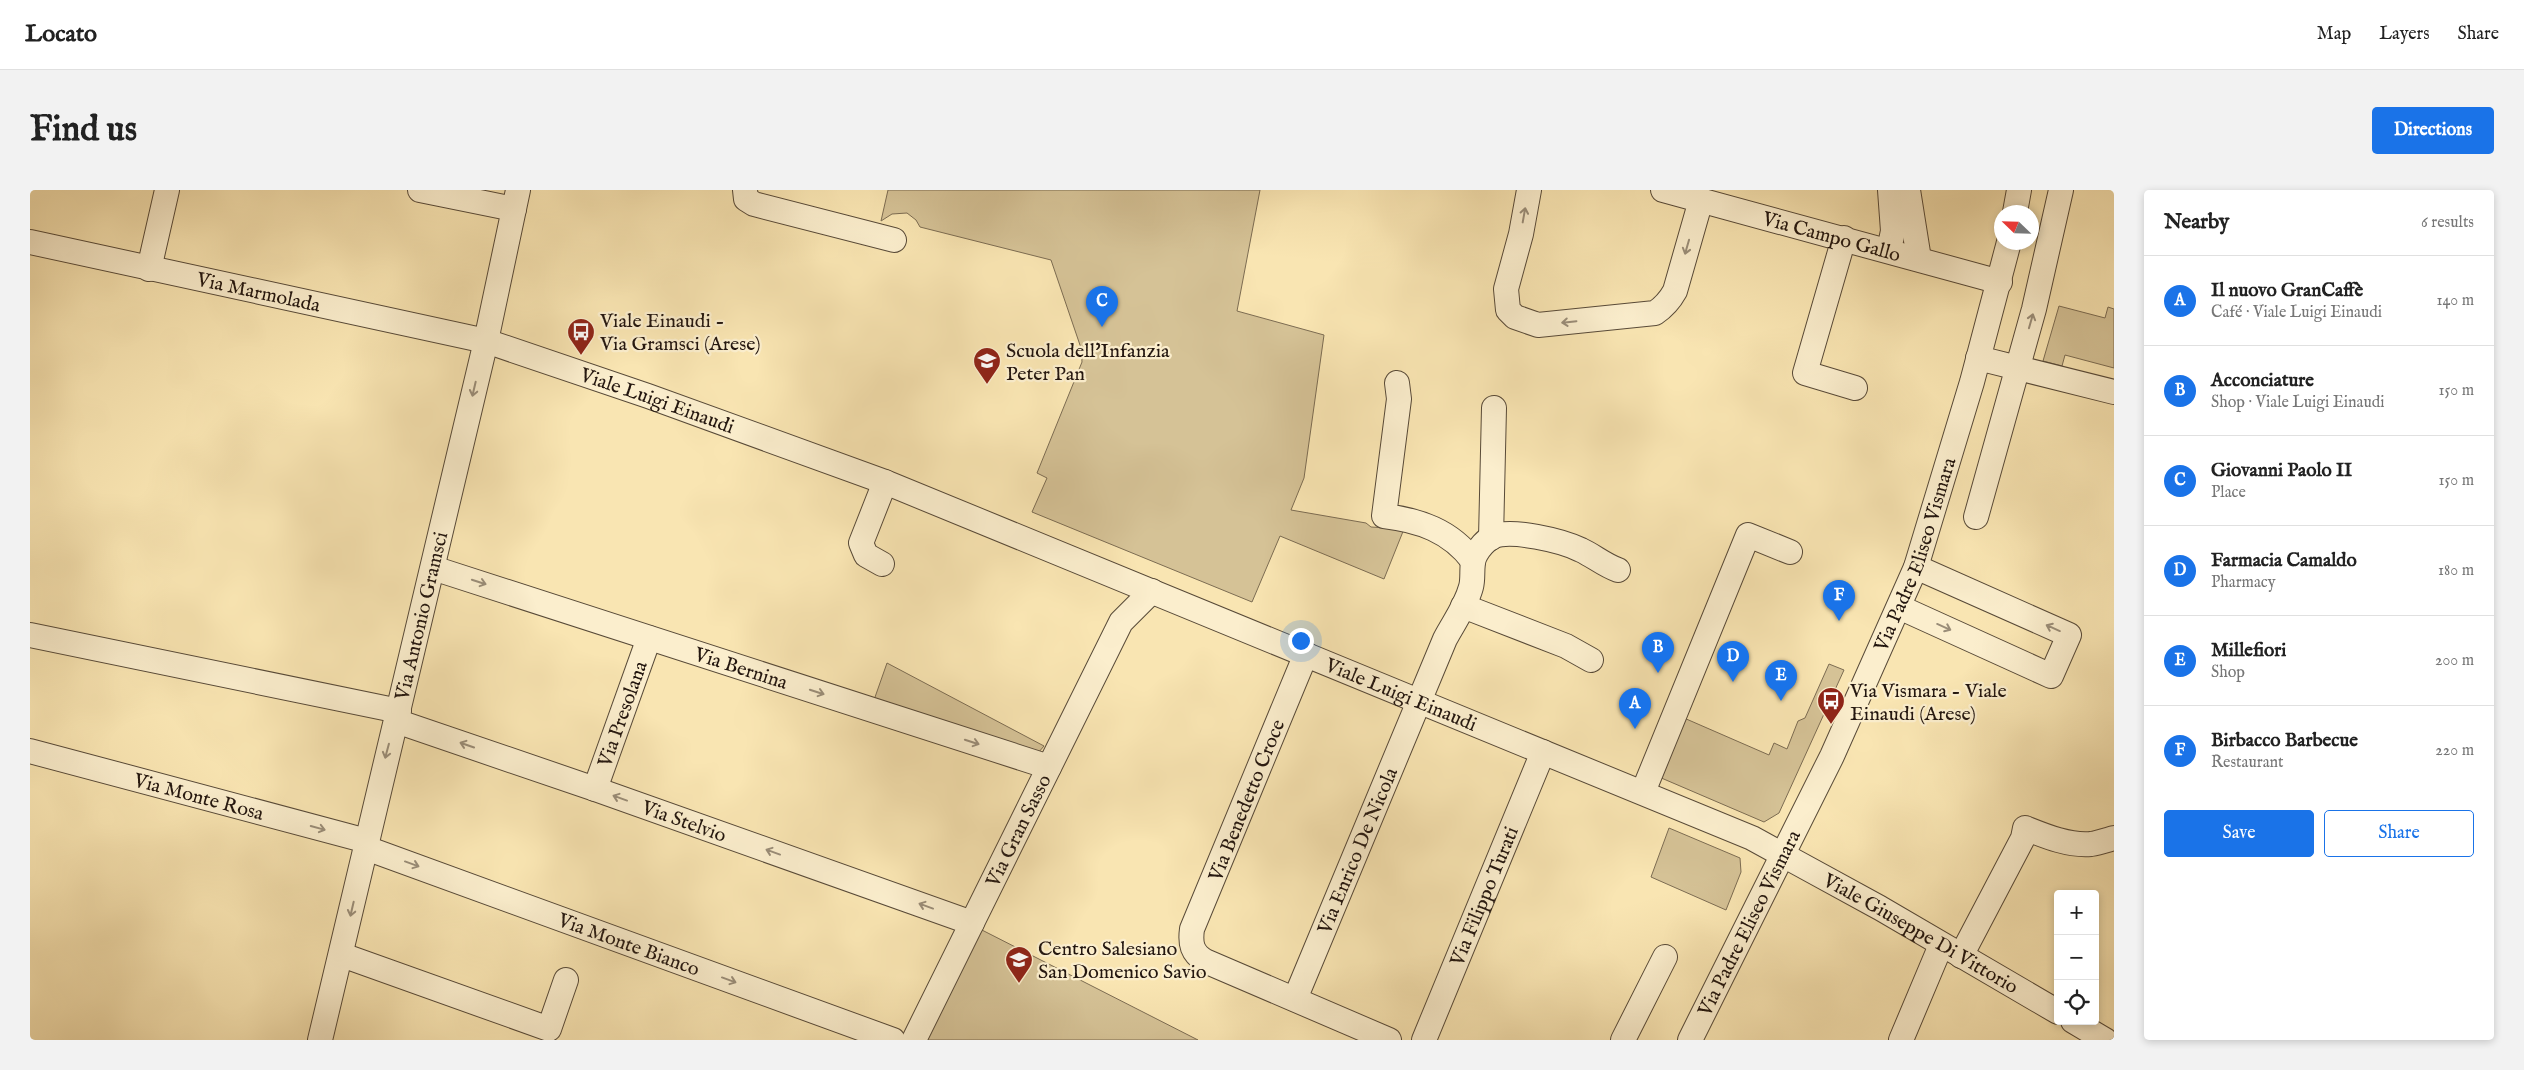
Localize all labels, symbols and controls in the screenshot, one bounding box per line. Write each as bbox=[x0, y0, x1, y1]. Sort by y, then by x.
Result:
text: Locato bbox=[25, 19, 97, 50]
text: Map bbox=[2317, 23, 2351, 46]
text: Layers bbox=[2379, 23, 2430, 46]
text: Share bbox=[2458, 23, 2499, 46]
button: Directions bbox=[2372, 107, 2494, 154]
text: Find us bbox=[30, 108, 137, 153]
north arrow bbox=[1994, 205, 2039, 250]
street label: Via Campo Gallo bbox=[1759, 207, 1903, 268]
one-way arrow bbox=[1520, 208, 1529, 224]
text: Nearby bbox=[2164, 209, 2229, 236]
text: 6 results bbox=[2421, 213, 2474, 233]
one-way arrow bbox=[1682, 238, 1692, 254]
street label: Via Marmolada bbox=[193, 267, 323, 319]
text: Il nuovo GranCaffè bbox=[2211, 279, 2363, 303]
pin: C bbox=[1086, 286, 1118, 327]
text: A bbox=[2175, 291, 2185, 311]
text: 140 m bbox=[2436, 291, 2474, 311]
text: Café · Viale Luigi Einaudi bbox=[2211, 303, 2382, 323]
place label: Viale Einaudi - Via Gramsci (Arese) bbox=[599, 309, 761, 357]
one-way arrow bbox=[2026, 314, 2036, 330]
bus stop icon: Viale Einaudi - Via Gramsci (Arese) bbox=[566, 317, 596, 356]
one-way arrow bbox=[1561, 317, 1577, 326]
place label: Scuola dell'Infanzia Peter Pan bbox=[1006, 339, 1170, 387]
school or university icon: Scuola dell'Infanzia Peter Pan bbox=[972, 346, 1002, 385]
street label: Viale Luigi Einaudi bbox=[576, 363, 737, 440]
text: Acconciature bbox=[2211, 369, 2314, 393]
one-way arrow bbox=[469, 380, 478, 396]
text: B bbox=[2175, 381, 2185, 401]
text: 150 m bbox=[2439, 381, 2474, 401]
text: Shop · Viale Luigi Einaudi bbox=[2211, 393, 2385, 413]
street label: Via Padre Eliseo Vismara bbox=[1869, 454, 1963, 657]
text: Giovanni Paolo II bbox=[2211, 459, 2352, 483]
text: C bbox=[2174, 471, 2186, 491]
text: 150 m bbox=[2439, 471, 2474, 491]
text: Place bbox=[2211, 483, 2246, 503]
street label: Via Antonio Gramsci bbox=[390, 529, 454, 704]
text: Farmacia Camaldo bbox=[2211, 549, 2357, 573]
text: D bbox=[2174, 561, 2186, 581]
text: 180 m bbox=[2438, 561, 2474, 581]
text: Pharmacy bbox=[2211, 573, 2276, 593]
one-way arrow bbox=[471, 578, 487, 588]
pin: F bbox=[1823, 580, 1855, 621]
one-way arrow bbox=[2046, 622, 2061, 632]
one-way arrow bbox=[1936, 623, 1951, 632]
your location bbox=[1288, 628, 1314, 654]
pin: B bbox=[1642, 632, 1674, 673]
text: Millefiori bbox=[2211, 639, 2286, 663]
pin: D bbox=[1717, 641, 1749, 682]
street label: Via Bernina bbox=[690, 642, 791, 696]
text: E bbox=[2174, 651, 2186, 671]
text: 200 m bbox=[2435, 651, 2474, 671]
street label: Viale Luigi Einaudi bbox=[1320, 653, 1480, 738]
street label: Via Presolana bbox=[593, 657, 654, 771]
pin: E bbox=[1765, 660, 1797, 701]
text: Shop bbox=[2211, 663, 2245, 683]
place label: Via Vismara - Viale Einaudi (Arese) bbox=[1849, 679, 2007, 727]
bus stop icon: Via Vismara - Viale Einaudi (Arese) bbox=[1816, 686, 1846, 725]
one-way arrow bbox=[809, 688, 824, 697]
pin: A bbox=[1619, 688, 1651, 729]
street label: Via Benedetto Croce bbox=[1203, 716, 1291, 886]
text: Birbacco Barbecue bbox=[2211, 729, 2358, 753]
one-way arrow bbox=[963, 738, 979, 747]
one-way arrow bbox=[459, 739, 475, 749]
text: F bbox=[2175, 741, 2185, 761]
text: 220 m bbox=[2435, 741, 2474, 761]
one-way arrow bbox=[382, 742, 392, 758]
text: Restaurant bbox=[2211, 753, 2284, 773]
street label: Via Enrico De Nicola bbox=[1312, 764, 1404, 939]
street label: Via Monte Rosa bbox=[130, 768, 267, 827]
street label: Via Gran Sasso bbox=[980, 770, 1058, 892]
one-way arrow bbox=[613, 793, 628, 802]
street label: Via Stelvio bbox=[637, 795, 730, 849]
button: Save bbox=[2164, 810, 2314, 857]
button: Share bbox=[2324, 810, 2474, 857]
one-way arrow bbox=[310, 823, 326, 833]
street label: Via Filippo Turati bbox=[1445, 823, 1525, 971]
street label: Via Padre Eliseo Vismara bbox=[1693, 826, 1807, 1022]
one-way arrow bbox=[766, 847, 782, 856]
one-way arrow bbox=[404, 860, 419, 869]
street label: Viale Giuseppe Di Vittorio bbox=[1818, 868, 2023, 1000]
map controls bbox=[2054, 890, 2099, 1025]
button: + bbox=[2054, 890, 2099, 935]
one-way arrow bbox=[347, 901, 356, 917]
one-way arrow bbox=[919, 901, 935, 910]
street label: Via Monte Bianco bbox=[553, 908, 703, 983]
button: − bbox=[2054, 935, 2099, 980]
place label: Centro Salesiano San Domenico Savio bbox=[1038, 937, 1207, 985]
school or university icon: Centro Salesiano San Domenico Savio bbox=[1004, 945, 1034, 984]
one-way arrow bbox=[721, 976, 736, 985]
button: locate bbox=[2054, 980, 2099, 1025]

